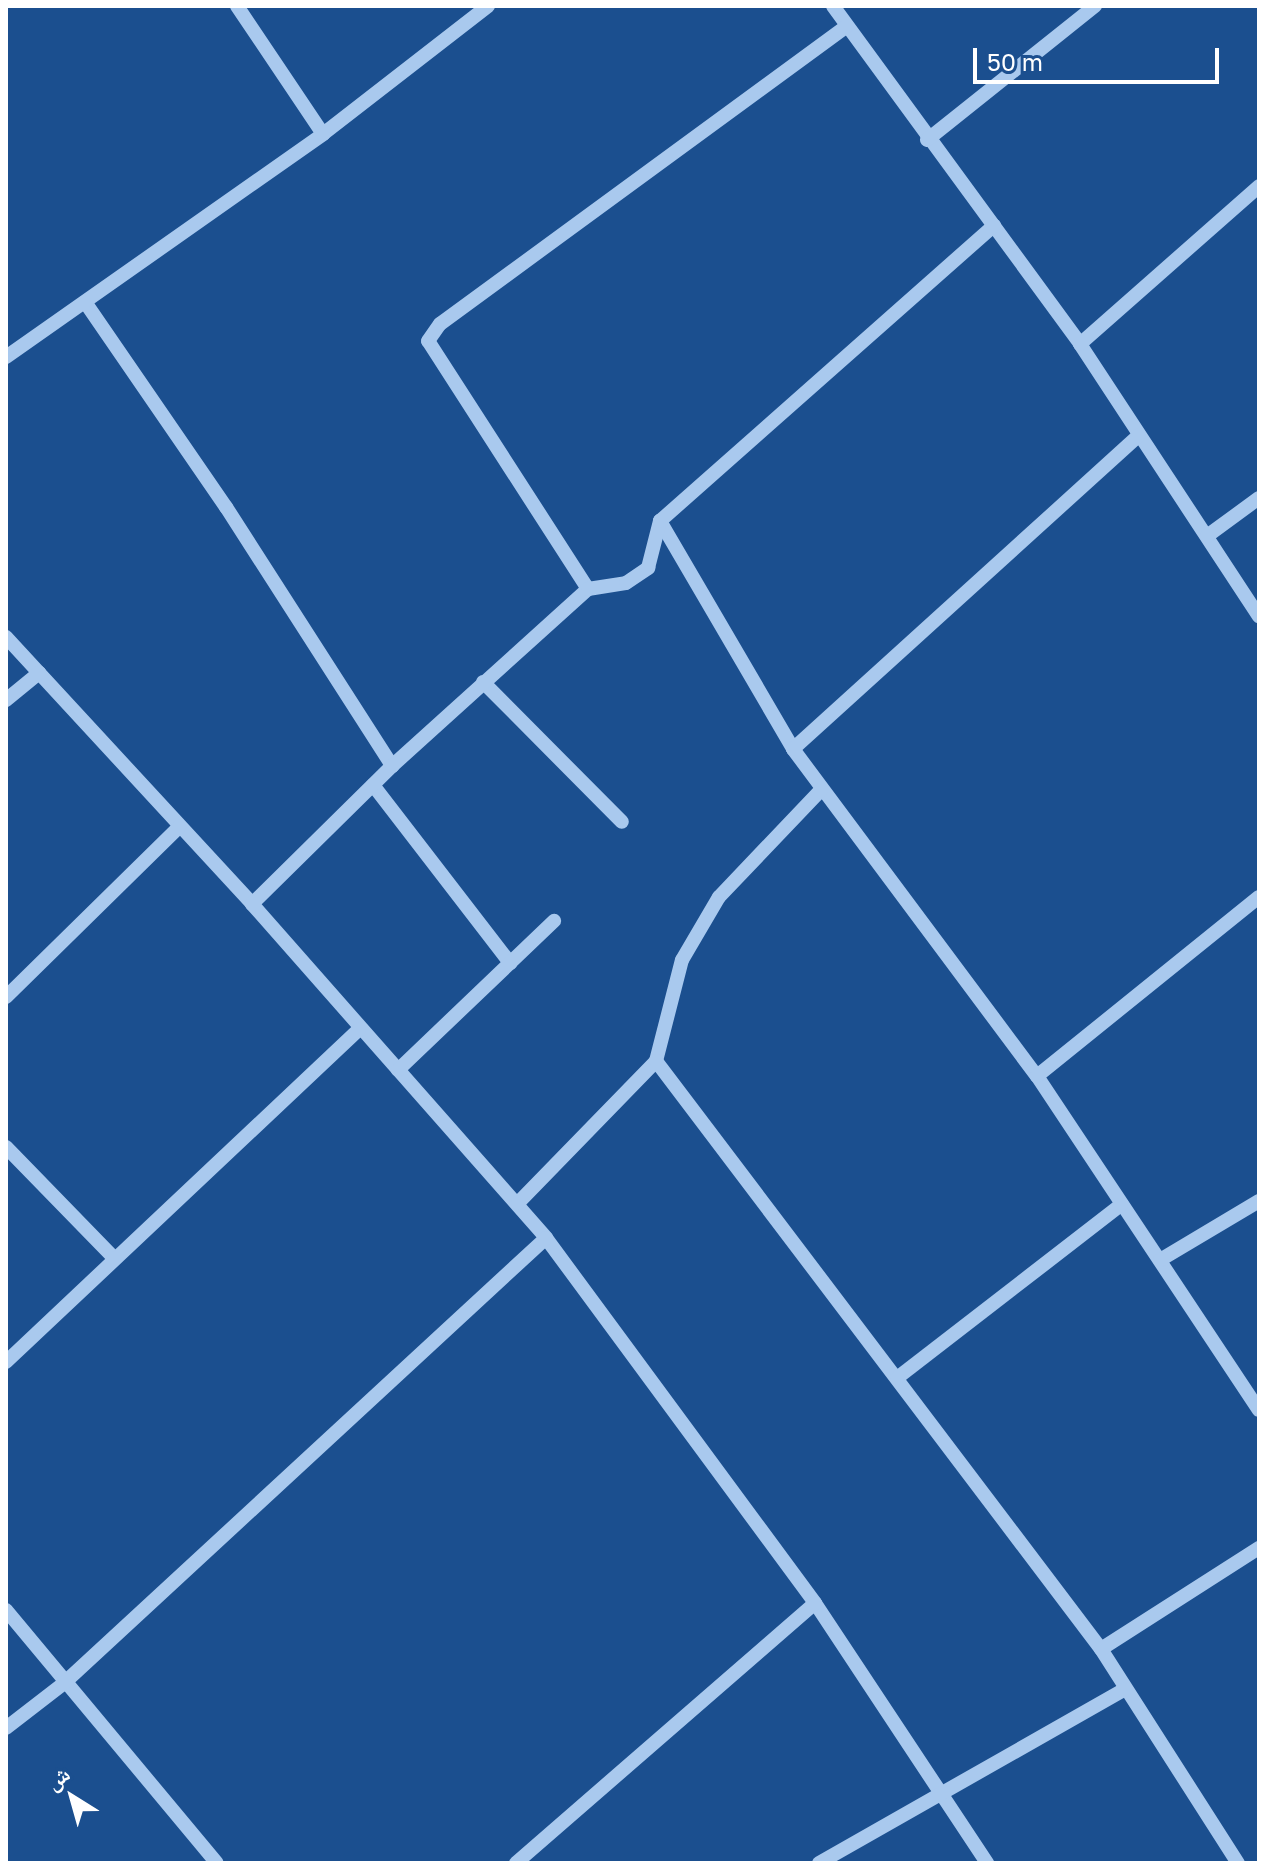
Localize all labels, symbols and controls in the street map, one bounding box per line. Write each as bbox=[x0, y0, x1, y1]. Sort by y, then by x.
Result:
scale bar bbox=[977, 32, 1223, 82]
text: 50 m bbox=[987, 47, 1043, 76]
north arrow bbox=[32, 1757, 112, 1837]
text: ش bbox=[40, 1760, 75, 1795]

